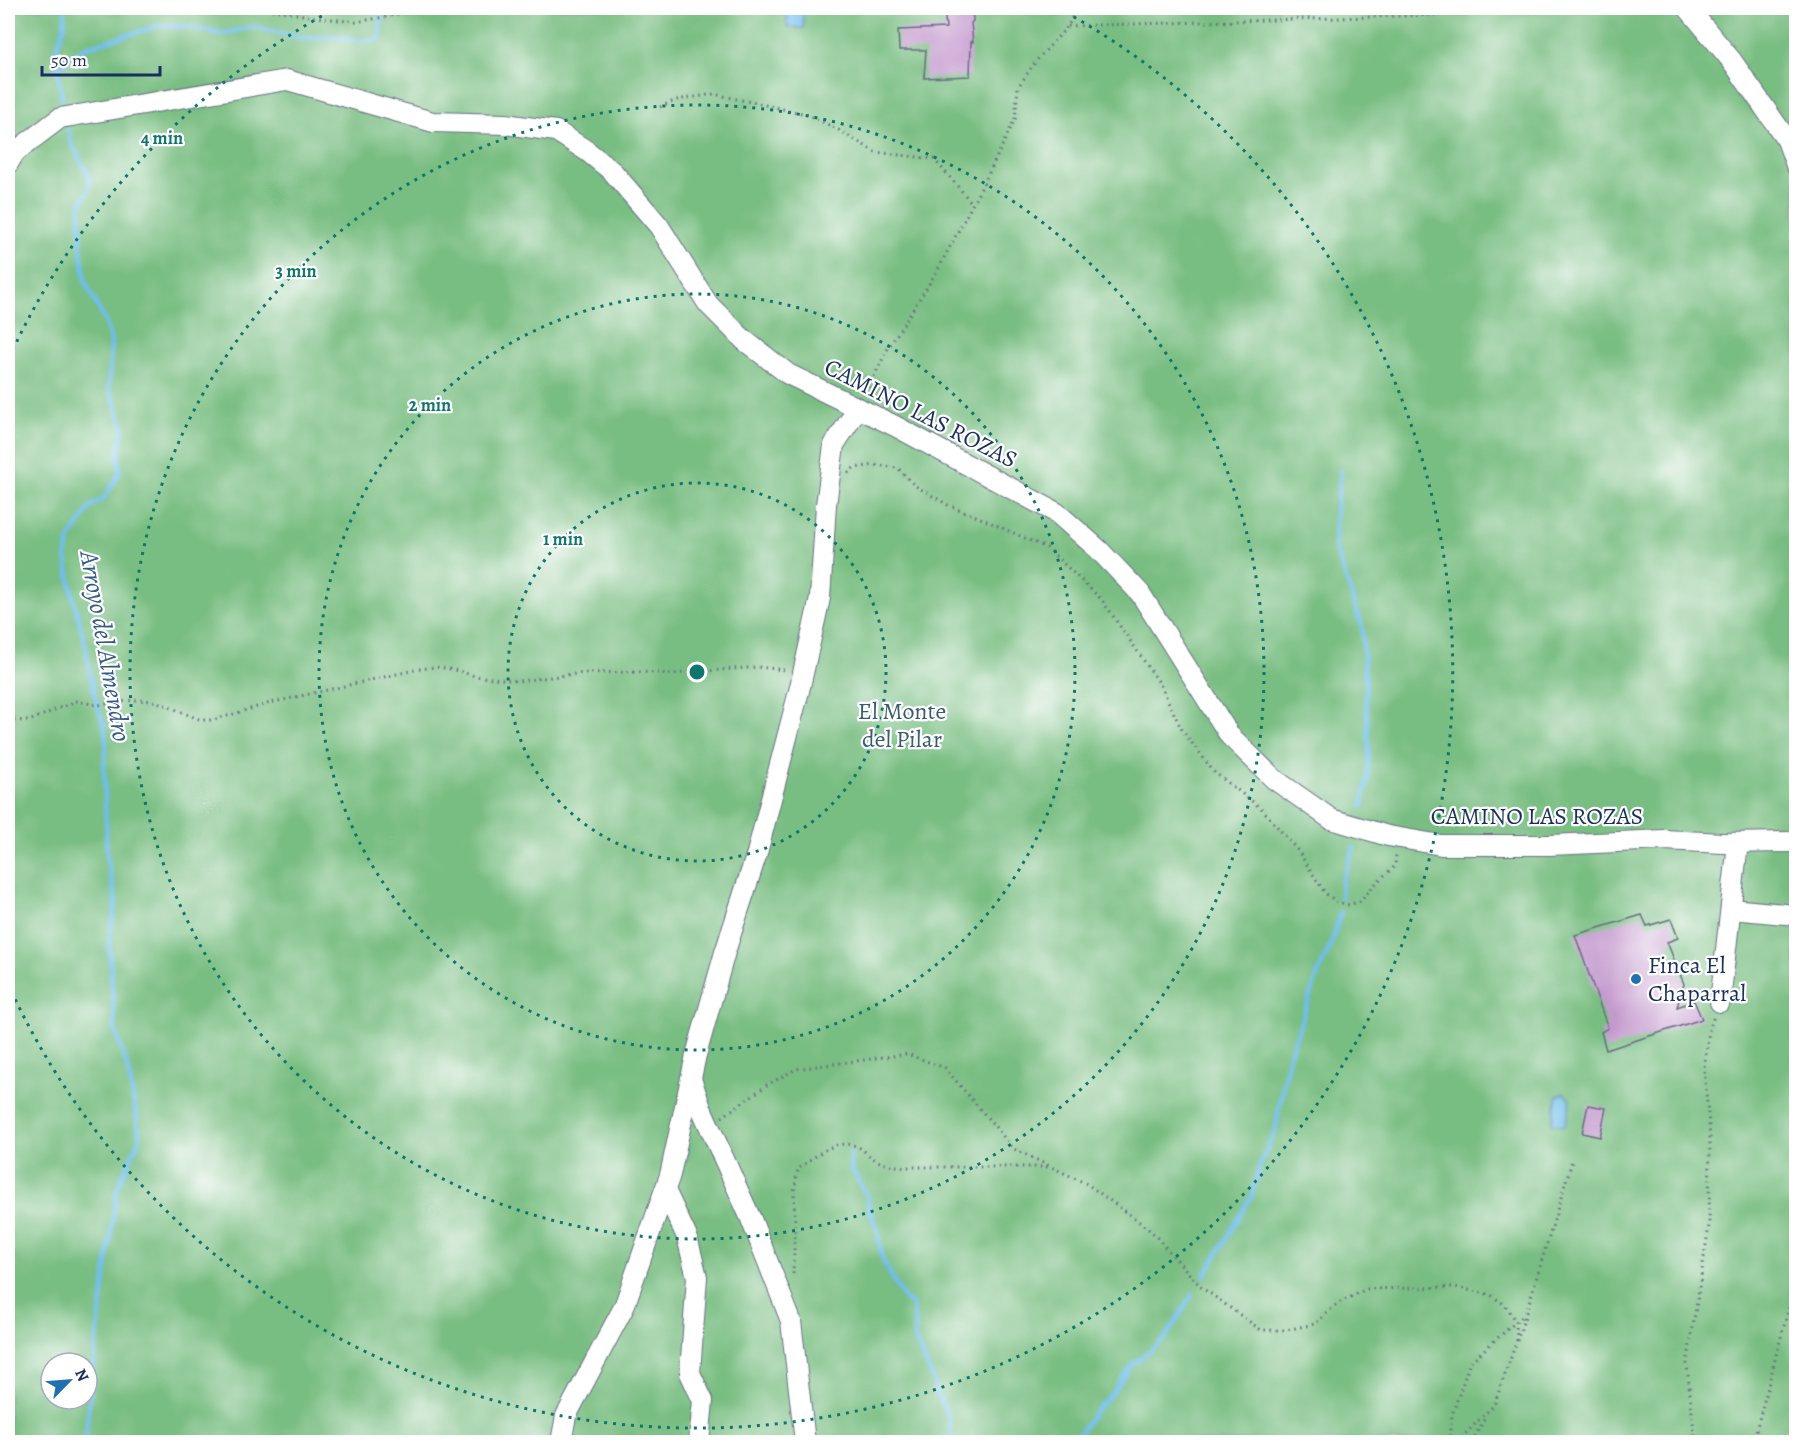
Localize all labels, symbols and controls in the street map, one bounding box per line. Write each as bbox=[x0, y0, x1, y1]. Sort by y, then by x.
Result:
scale bar bbox=[42, 39, 160, 77]
text: 50 m bbox=[51, 48, 87, 72]
text: 4 min bbox=[141, 126, 183, 150]
text: 3 min bbox=[275, 259, 317, 283]
street label: CAMINO LAS ROZAS bbox=[819, 351, 1023, 475]
text: 2 min bbox=[409, 393, 451, 417]
text: 1 min bbox=[543, 527, 583, 551]
water label: Arroyo del Almendro bbox=[71, 546, 140, 744]
centre of rings bbox=[687, 662, 707, 682]
park label: El Monte del Pilar bbox=[858, 695, 946, 755]
street label: CAMINO LAS ROZAS bbox=[1431, 800, 1643, 832]
place label: Finca El Chaparral bbox=[1648, 949, 1746, 1009]
marker: Finca El Chaparral bbox=[1629, 972, 1643, 986]
north arrow bbox=[39, 1351, 99, 1411]
text: N bbox=[69, 1365, 94, 1385]

